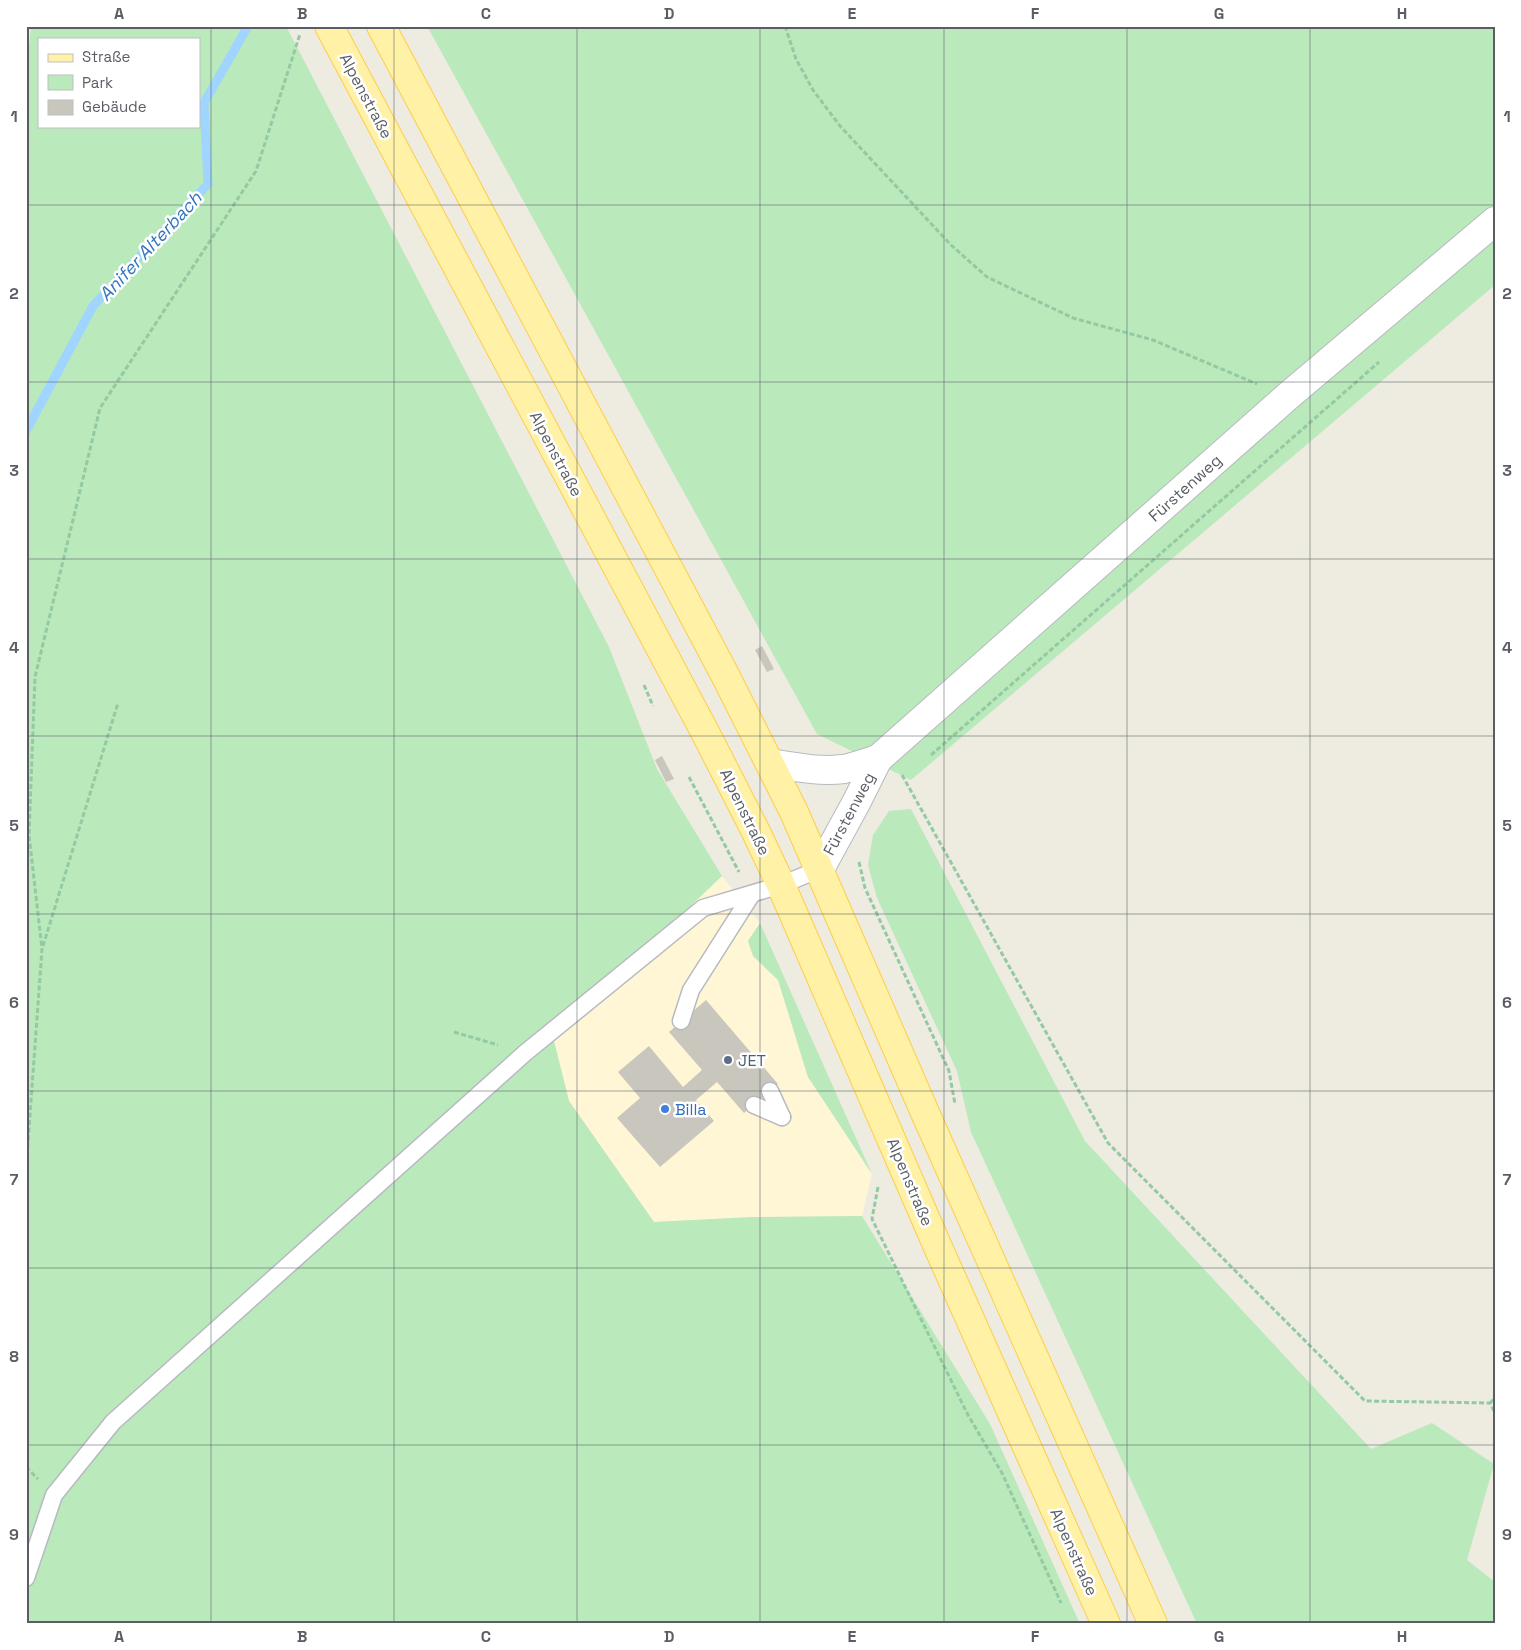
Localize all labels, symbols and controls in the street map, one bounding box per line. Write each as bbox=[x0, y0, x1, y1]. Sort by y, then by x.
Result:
text: A bbox=[114, 3, 124, 24]
text: B bbox=[297, 3, 307, 24]
text: C bbox=[481, 3, 491, 24]
text: D bbox=[664, 3, 674, 24]
text: E bbox=[848, 3, 857, 24]
text: F bbox=[1031, 3, 1040, 24]
text: G bbox=[1214, 3, 1224, 24]
text: H bbox=[1397, 3, 1407, 24]
legend bbox=[38, 38, 200, 128]
text: Straße bbox=[82, 47, 131, 66]
street label: Alpenstraße bbox=[335, 50, 397, 142]
text: Park bbox=[82, 73, 113, 92]
text: Gebäude bbox=[82, 97, 147, 116]
text: 1 bbox=[10, 106, 18, 127]
text: 1 bbox=[1503, 106, 1511, 127]
water label: Anifer Alterbach bbox=[94, 186, 207, 305]
text: 2 bbox=[9, 283, 19, 304]
text: 2 bbox=[1502, 283, 1512, 304]
street label: Alpenstraße bbox=[525, 408, 587, 500]
street label: Fürstenweg bbox=[1144, 450, 1226, 526]
text: 3 bbox=[9, 460, 19, 481]
text: 3 bbox=[1502, 460, 1512, 481]
text: 4 bbox=[9, 637, 19, 658]
text: 4 bbox=[1502, 637, 1512, 658]
street label: Alpenstraße bbox=[715, 765, 775, 859]
street label: Fürstenweg bbox=[818, 769, 880, 859]
text: 5 bbox=[9, 815, 19, 836]
text: 5 bbox=[1502, 815, 1512, 836]
text: 6 bbox=[9, 992, 19, 1013]
text: 6 bbox=[1502, 992, 1512, 1013]
place label: JET bbox=[738, 1050, 766, 1071]
marker: JET bbox=[722, 1054, 734, 1066]
place label: Billa bbox=[675, 1099, 707, 1120]
marker: Billa bbox=[659, 1103, 671, 1115]
street label: Alpenstraße bbox=[882, 1135, 938, 1229]
text: 7 bbox=[10, 1169, 19, 1190]
text: 7 bbox=[1503, 1169, 1512, 1190]
text: 8 bbox=[9, 1346, 19, 1367]
text: 8 bbox=[1502, 1346, 1512, 1367]
street label: Alpenstraße bbox=[1045, 1505, 1103, 1599]
text: 9 bbox=[9, 1524, 19, 1545]
text: 9 bbox=[1502, 1524, 1512, 1545]
text: A bbox=[114, 1626, 124, 1647]
text: B bbox=[297, 1626, 307, 1647]
text: C bbox=[481, 1626, 491, 1647]
text: D bbox=[664, 1626, 674, 1647]
text: E bbox=[848, 1626, 857, 1647]
text: F bbox=[1031, 1626, 1040, 1647]
text: G bbox=[1214, 1626, 1224, 1647]
text: H bbox=[1397, 1626, 1407, 1647]

